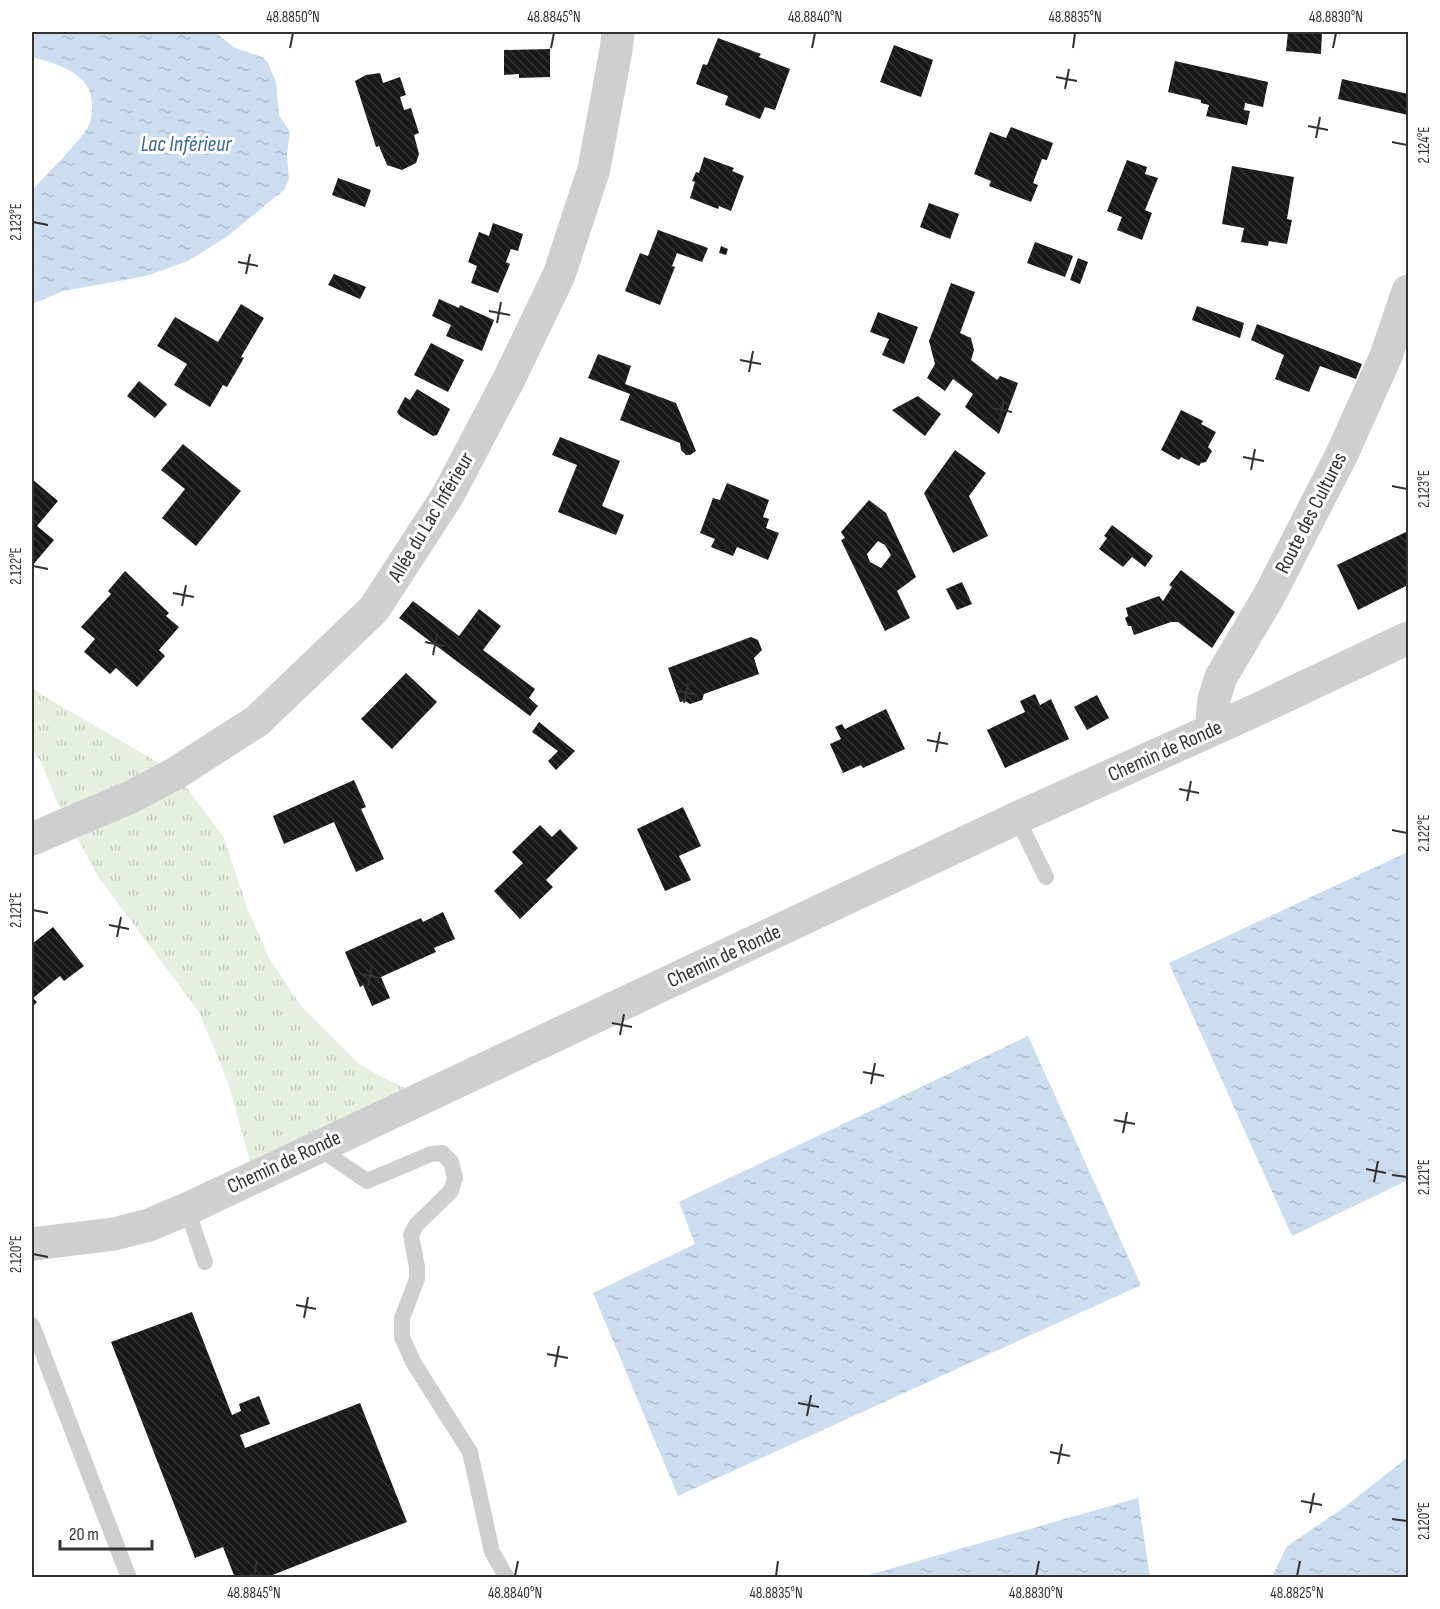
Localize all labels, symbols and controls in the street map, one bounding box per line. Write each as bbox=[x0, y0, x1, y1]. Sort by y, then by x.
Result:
text: 48.8850°N bbox=[266, 8, 320, 27]
text: 48.8845°N bbox=[527, 8, 581, 27]
text: 48.8840°N bbox=[788, 8, 842, 27]
text: 48.8835°N bbox=[1048, 8, 1102, 27]
text: 48.8830°N bbox=[1309, 8, 1363, 27]
text: 2.124°E bbox=[1415, 126, 1434, 164]
water label: Lac Inférieur bbox=[141, 131, 232, 158]
text: 2.123°E bbox=[7, 203, 26, 241]
street label: Allée du Lac Inférieur bbox=[382, 448, 479, 587]
street label: Route des Cultures bbox=[1270, 448, 1352, 578]
text: 2.123°E bbox=[1415, 470, 1434, 508]
text: 2.122°E bbox=[7, 547, 26, 585]
street label: Chemin de Ronde bbox=[1104, 715, 1226, 787]
text: 2.122°E bbox=[1415, 814, 1434, 852]
text: 2.121°E bbox=[7, 892, 26, 928]
street label: Chemin de Ronde bbox=[663, 919, 785, 993]
street label: Chemin de Ronde bbox=[223, 1125, 345, 1199]
text: 2.121°E bbox=[1415, 1159, 1434, 1195]
text: 2.120°E bbox=[7, 1235, 26, 1273]
text: 2.120°E bbox=[1415, 1502, 1434, 1540]
scale bar bbox=[60, 1513, 152, 1551]
text: 20 m bbox=[69, 1524, 99, 1545]
text: 48.8845°N bbox=[227, 1584, 281, 1603]
text: 48.8840°N bbox=[488, 1584, 542, 1603]
text: 48.8835°N bbox=[749, 1584, 803, 1603]
text: 48.8830°N bbox=[1009, 1584, 1063, 1603]
text: 48.8825°N bbox=[1270, 1584, 1324, 1603]

